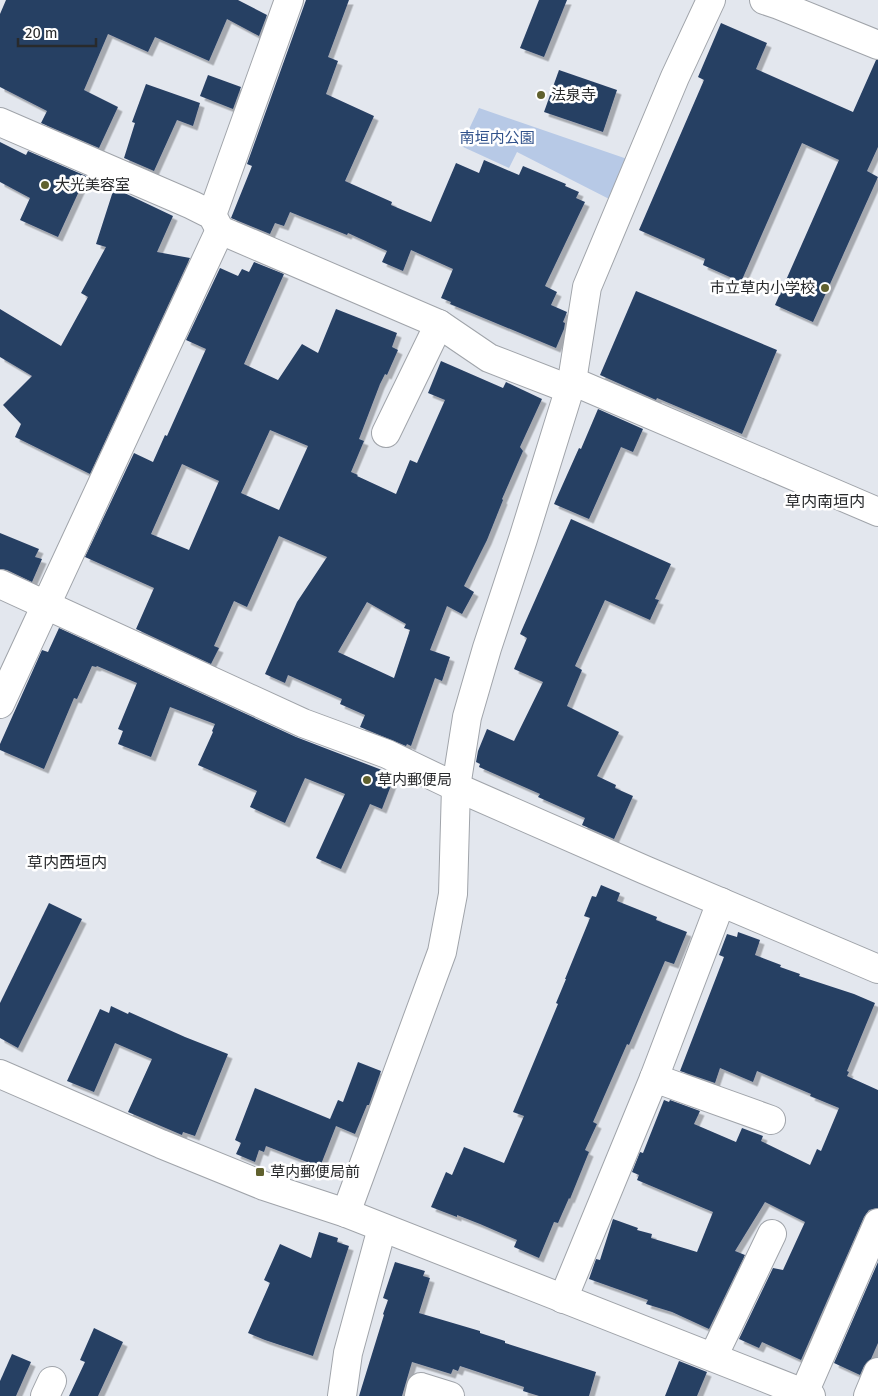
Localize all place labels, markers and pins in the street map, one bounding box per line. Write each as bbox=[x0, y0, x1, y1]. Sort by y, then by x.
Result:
place label: 法泉寺 bbox=[551, 86, 596, 104]
marker: 法泉寺 bbox=[535, 89, 547, 101]
place label: 大光美容室 bbox=[55, 176, 130, 194]
marker: 大光美容室 bbox=[39, 179, 51, 191]
place label: 市立草内小学校 bbox=[710, 279, 815, 297]
marker: 市立草内小学校 bbox=[819, 282, 831, 294]
place label: 草内郵便局 bbox=[377, 771, 452, 789]
marker: 草内郵便局 bbox=[361, 774, 373, 786]
place label: 草内郵便局前 bbox=[270, 1163, 360, 1181]
marker: 草内郵便局前 bbox=[254, 1166, 266, 1178]

